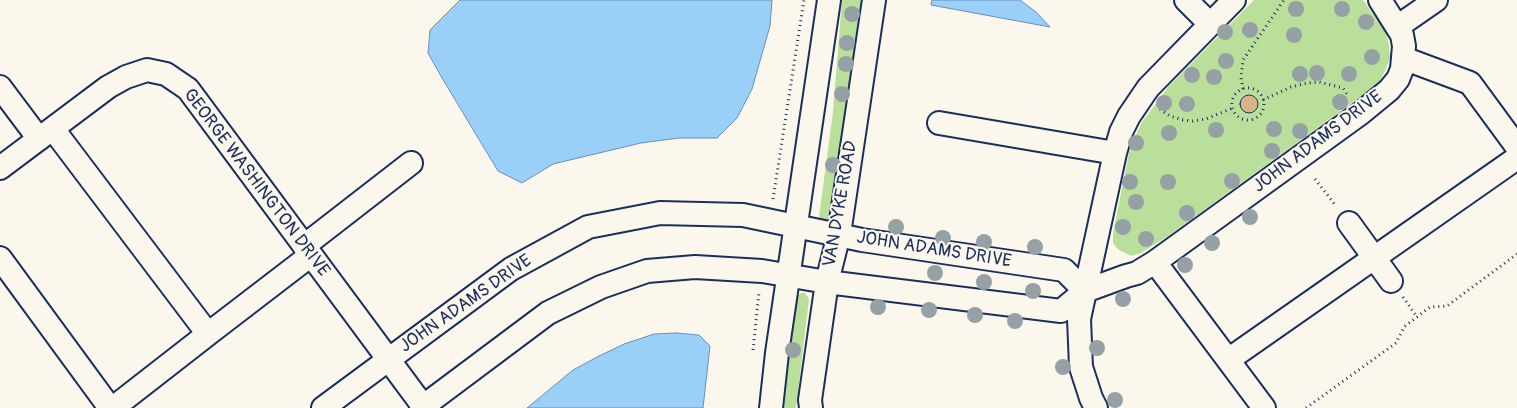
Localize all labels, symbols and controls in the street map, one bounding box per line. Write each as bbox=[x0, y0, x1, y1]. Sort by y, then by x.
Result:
street label: GEORGE WASHINGTON DRIVE bbox=[178, 85, 334, 281]
street label: JOHN ADAMS DRIVE bbox=[1249, 86, 1387, 198]
street label: VAN DYKE ROAD bbox=[819, 139, 863, 269]
street label: JOHN ADAMS DRIVE bbox=[855, 227, 1013, 273]
street label: JOHN ADAMS DRIVE bbox=[396, 250, 536, 358]

